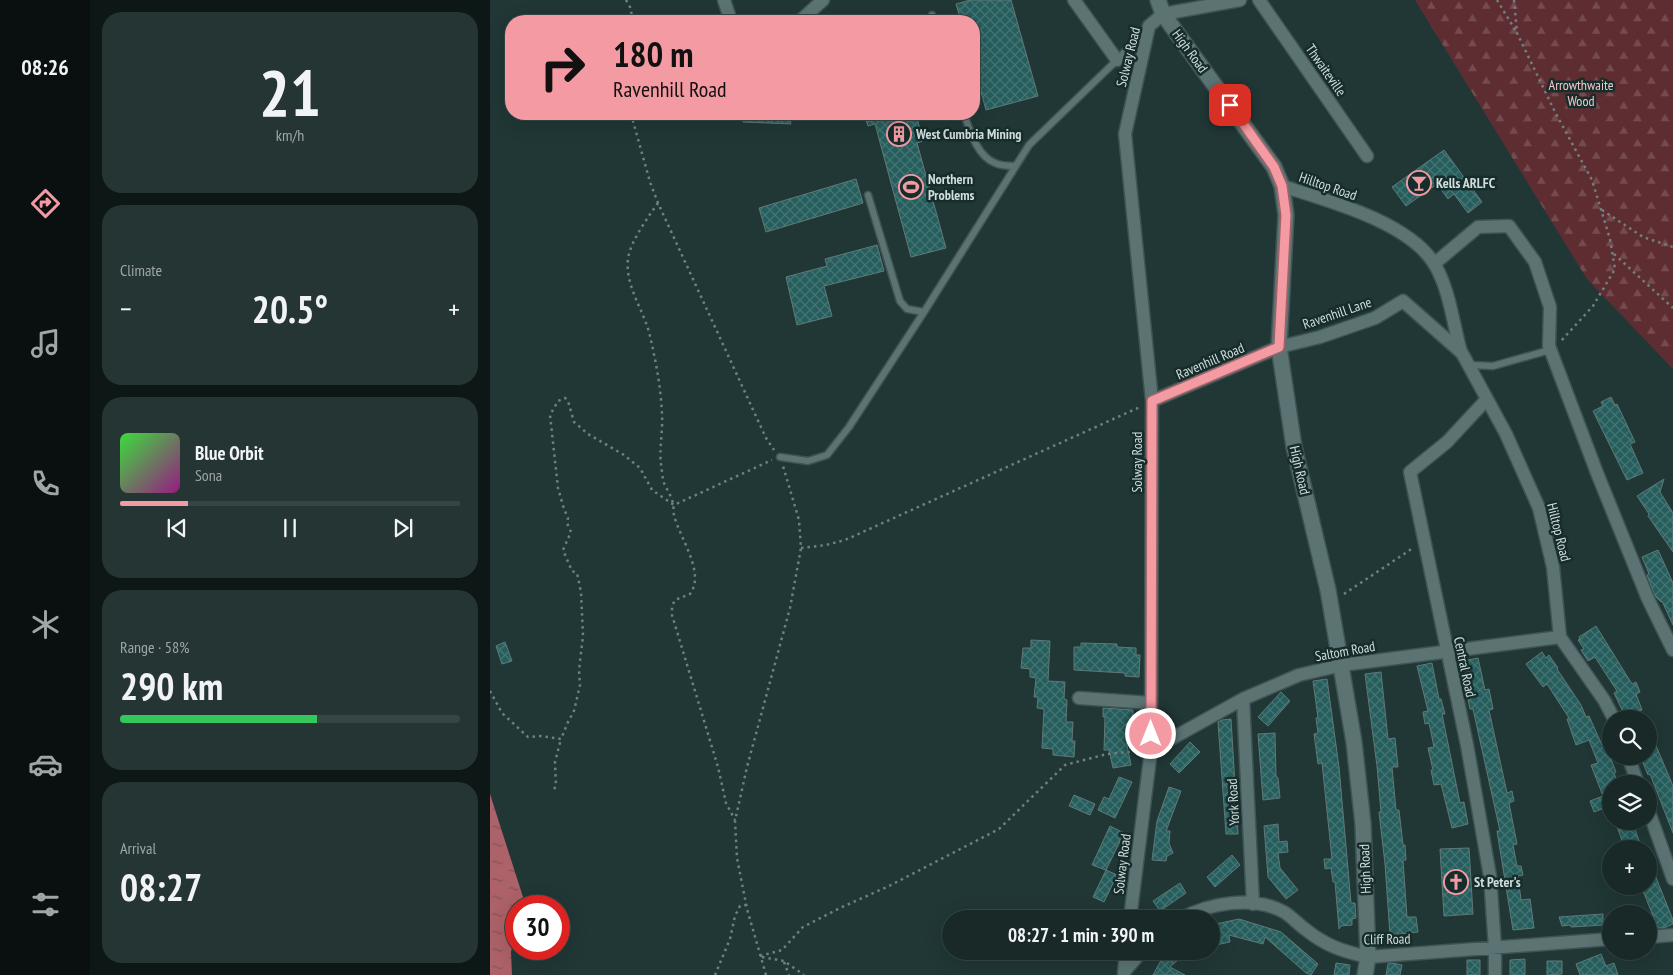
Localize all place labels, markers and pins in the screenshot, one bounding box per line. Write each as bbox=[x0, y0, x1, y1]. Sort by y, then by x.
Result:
pin bbox=[1209, 84, 1251, 126]
building icon: West Cumbria Mining bbox=[886, 121, 912, 147]
place label: West Cumbria Mining bbox=[915, 125, 1021, 143]
place label: Northern Problems bbox=[928, 170, 975, 204]
bar icon: Kells ARLFC bbox=[1406, 170, 1432, 196]
sports icon: Northern Problems bbox=[898, 174, 924, 200]
place label: Kells ARLFC bbox=[1436, 174, 1496, 192]
church icon: St Peter's bbox=[1443, 869, 1469, 895]
place label: St Peter's bbox=[1474, 873, 1521, 891]

